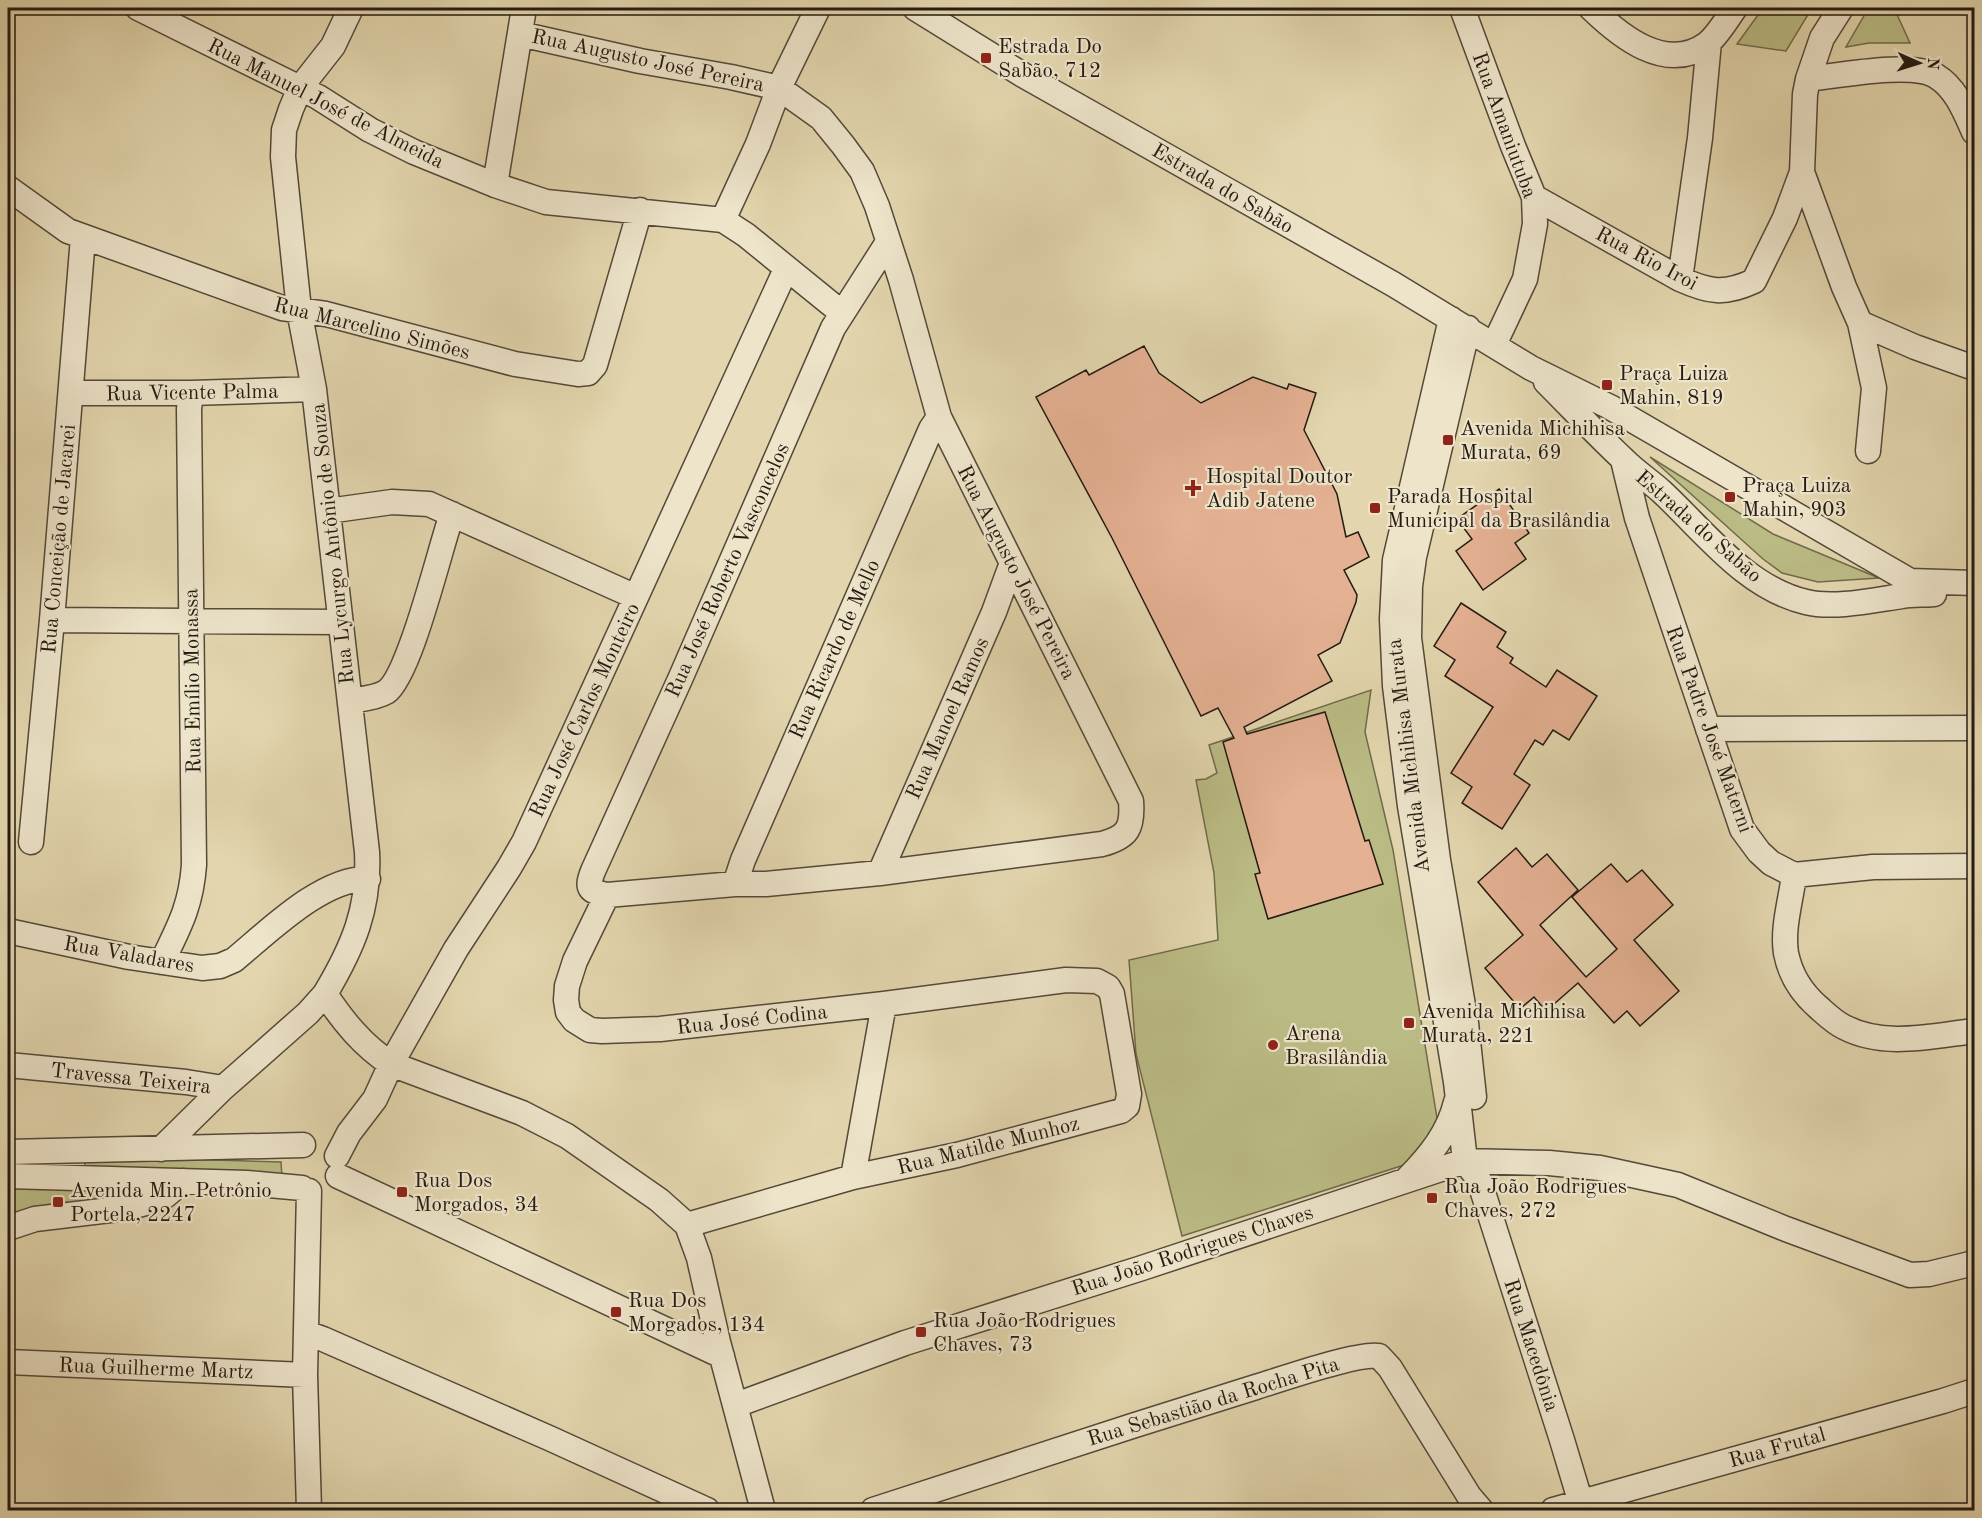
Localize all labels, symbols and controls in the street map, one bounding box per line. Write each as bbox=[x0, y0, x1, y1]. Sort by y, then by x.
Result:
street label: Rua Augusto José Pereira bbox=[529, 27, 766, 96]
north arrow bbox=[1889, 33, 1949, 93]
street label: Rua Manuel José de Almeida bbox=[204, 35, 447, 173]
place label: Estrada Do Sabão, 712 bbox=[998, 37, 1102, 82]
street label: Rua Amaniutuba bbox=[1467, 50, 1540, 201]
marker: Estrada Do Sabão, 712 bbox=[979, 51, 993, 65]
text: N bbox=[1924, 57, 1940, 71]
street label: Estrada do Sabão bbox=[1148, 140, 1297, 238]
street label: Rua Rio Iroi bbox=[1592, 224, 1701, 295]
street label: Rua Marcelino Simões bbox=[271, 295, 472, 364]
place label: Praça Luiza Mahin, 819 bbox=[1619, 364, 1728, 409]
marker: Praça Luiza Mahin, 819 bbox=[1600, 378, 1614, 392]
street label: Rua Vicente Palma bbox=[105, 381, 279, 406]
street label: Rua Lycurgo Antônio de Souza bbox=[308, 402, 359, 685]
place label: Avenida Michihisa Murata, 69 bbox=[1460, 419, 1625, 464]
street label: Rua Conceição de Jacarei bbox=[39, 423, 80, 655]
marker: Avenida Michihisa Murata, 69 bbox=[1441, 433, 1455, 447]
street label: Rua José Roberto Vasconcelos bbox=[663, 440, 794, 701]
street label: Rua Augusto José Pereira bbox=[952, 462, 1079, 683]
place label: Hospital Doutor Adib Jatene bbox=[1206, 467, 1353, 512]
street label: Estrada do Sabão bbox=[1631, 467, 1765, 587]
place label: Praça Luiza Mahin, 903 bbox=[1742, 476, 1851, 521]
marker: Hospital Doutor Adib Jatene bbox=[1184, 479, 1202, 497]
place label: Parada Hospital Municipal da Brasilândia bbox=[1387, 487, 1610, 532]
marker: Praça Luiza Mahin, 903 bbox=[1723, 490, 1737, 504]
marker: Parada Hospital Municipal da Brasilândia bbox=[1368, 501, 1382, 515]
street label: Rua Ricardo de Mello bbox=[786, 557, 884, 743]
street label: Rua Emílio Monassa bbox=[181, 588, 206, 774]
street label: Rua José Carlos Monteiro bbox=[526, 600, 644, 821]
street label: Rua Padre José Materni bbox=[1661, 623, 1756, 836]
street label: Rua Manoel Ramos bbox=[903, 634, 994, 803]
street label: Avenida Michihisa Murata bbox=[1385, 637, 1434, 874]
street label: Rua Valadares bbox=[62, 934, 196, 977]
street label: Rua José Codina bbox=[676, 1002, 829, 1039]
place label: Avenida Michihisa Murata, 221 bbox=[1421, 1002, 1586, 1047]
marker: Avenida Michihisa Murata, 221 bbox=[1402, 1016, 1416, 1030]
place label: Arena Brasilândia bbox=[1285, 1024, 1388, 1069]
marker: Arena Brasilândia bbox=[1266, 1038, 1280, 1052]
street label: Travessa Teixeira bbox=[50, 1061, 212, 1098]
street label: Rua Matilde Munhoz bbox=[895, 1114, 1082, 1179]
place label: Rua Dos Morgados, 34 bbox=[414, 1171, 539, 1216]
place label: Rua João Rodrigues Chaves, 272 bbox=[1444, 1177, 1627, 1222]
place label: Avenida Min. Petrônio Portela, 2247 bbox=[70, 1181, 272, 1226]
marker: Rua Dos Morgados, 34 bbox=[395, 1185, 409, 1199]
marker: Rua João Rodrigues Chaves, 272 bbox=[1425, 1191, 1439, 1205]
marker: Avenida Min. Petrônio Portela, 2247 bbox=[51, 1195, 65, 1209]
street label: Rua João Rodrigues Chaves bbox=[1069, 1202, 1316, 1300]
street label: Rua Macedônia bbox=[1499, 1277, 1562, 1414]
place label: Rua Dos Morgados, 134 bbox=[628, 1291, 765, 1336]
marker: Rua Dos Morgados, 134 bbox=[609, 1305, 623, 1319]
place label: Rua João Rodrigues Chaves, 73 bbox=[933, 1311, 1116, 1356]
marker: Rua João Rodrigues Chaves, 73 bbox=[914, 1325, 928, 1339]
street label: Rua Sebastião da Rocha Pita bbox=[1085, 1354, 1342, 1451]
street label: Rua Guilherme Martz bbox=[58, 1356, 254, 1383]
street label: Rua Frutal bbox=[1726, 1424, 1829, 1472]

